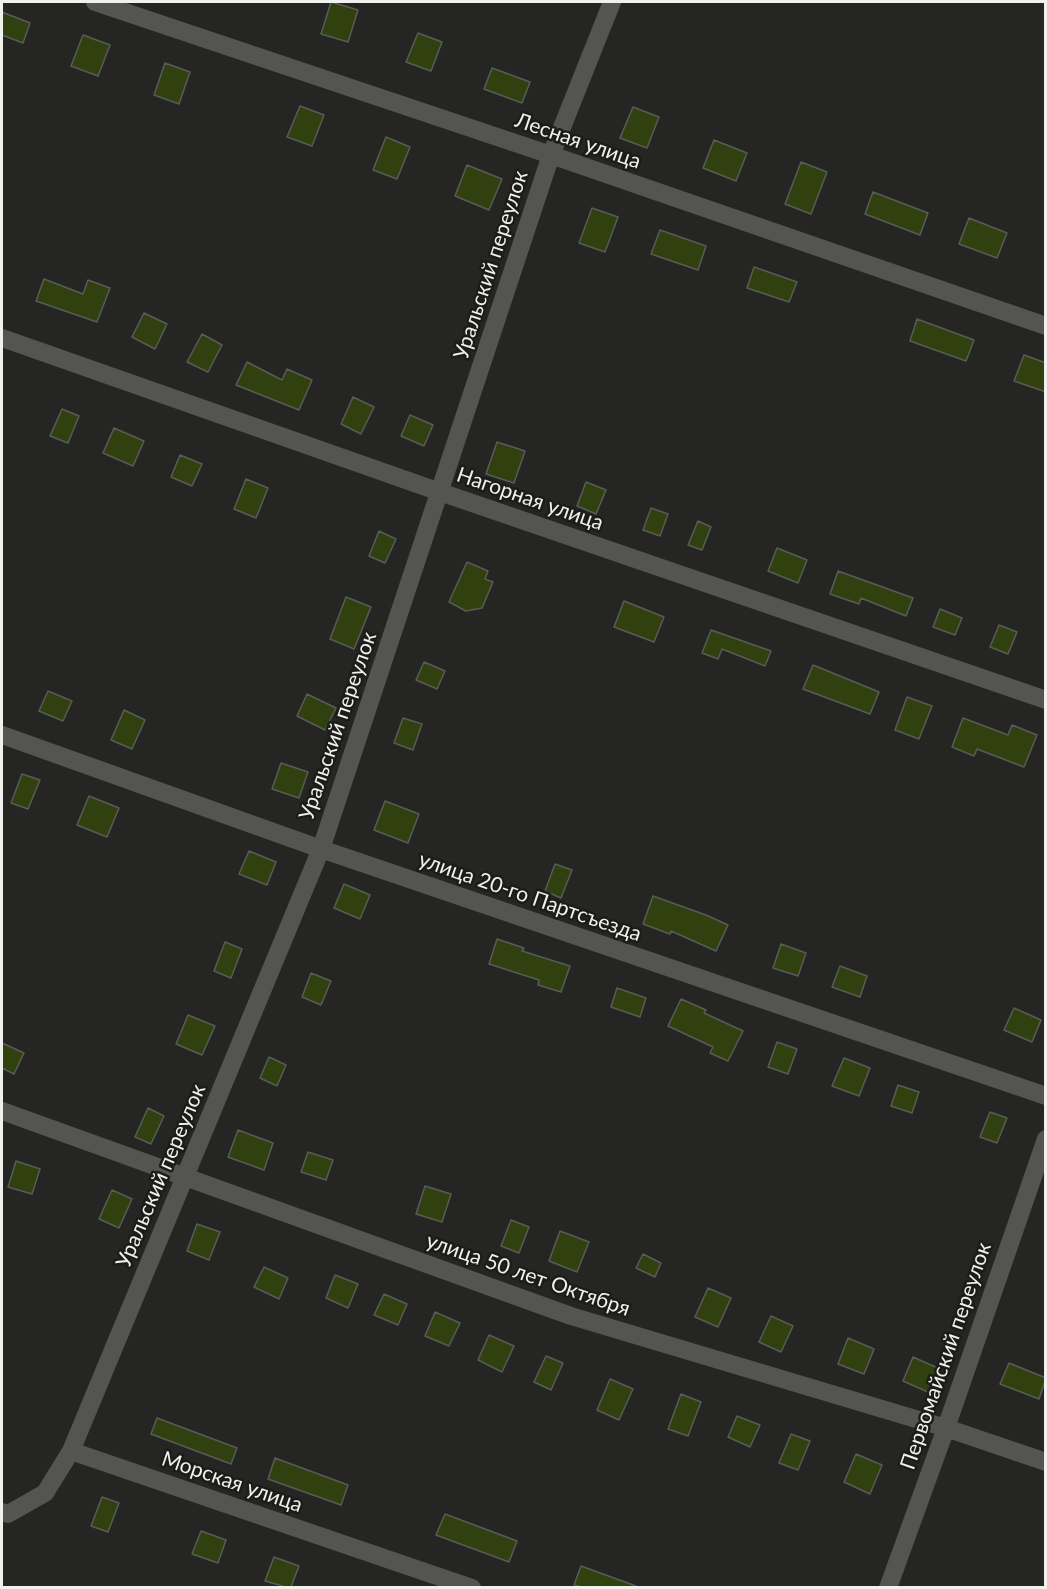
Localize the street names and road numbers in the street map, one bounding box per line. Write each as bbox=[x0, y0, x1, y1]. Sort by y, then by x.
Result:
street label: Лесная улица bbox=[512, 108, 644, 174]
street label: Уральский переулок bbox=[449, 167, 533, 363]
street label: Нагорная улица bbox=[453, 462, 607, 536]
street label: Уральский переулок bbox=[294, 629, 382, 823]
street label: улица 20-го Партсъезда bbox=[415, 847, 645, 947]
street label: Уральский переулок bbox=[111, 1080, 211, 1272]
street label: улица 50 лет Октября bbox=[423, 1228, 633, 1322]
street label: Первомайский переулок bbox=[895, 1239, 997, 1473]
street label: Морская улица bbox=[158, 1446, 306, 1518]

